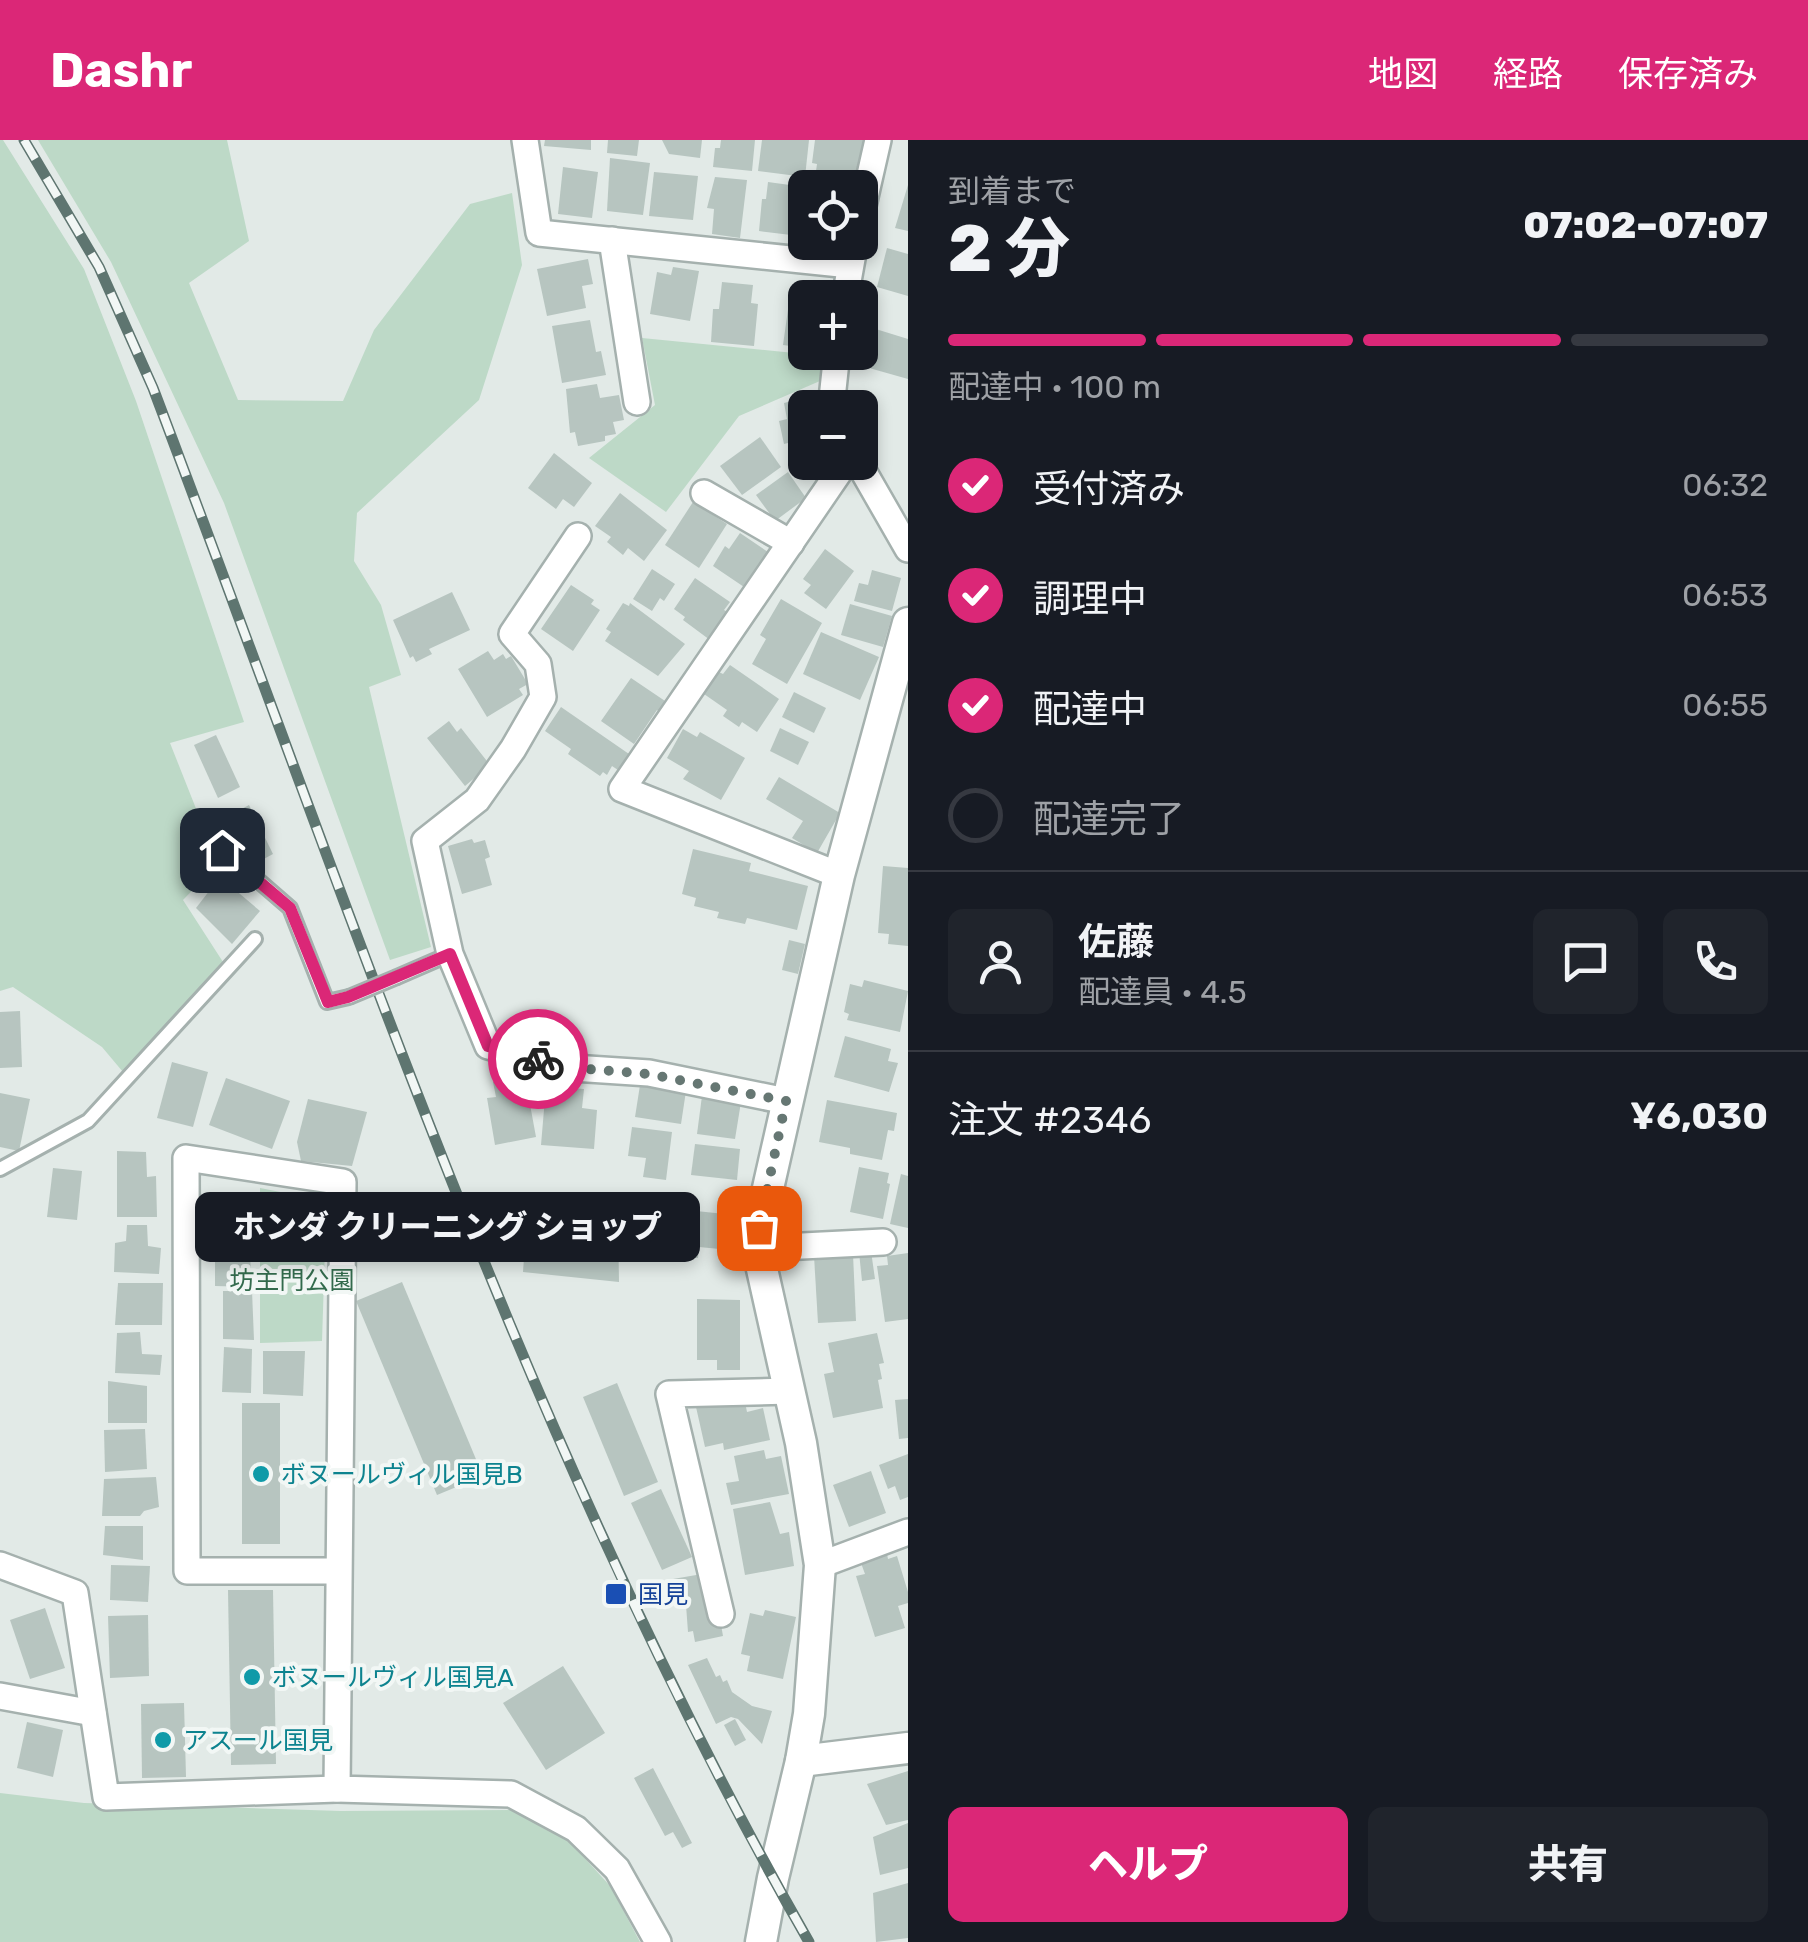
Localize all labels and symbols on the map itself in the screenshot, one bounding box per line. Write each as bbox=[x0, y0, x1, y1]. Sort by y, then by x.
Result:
pin bbox=[180, 808, 265, 893]
courier bbox=[488, 1009, 588, 1109]
pin bbox=[717, 1186, 802, 1271]
callout: ホンダ クリーニング ショップ bbox=[194, 1193, 699, 1263]
park label: 坊主門公園 bbox=[229, 1266, 355, 1295]
place label: ボヌールヴィル国見B bbox=[281, 1460, 523, 1489]
marker: ボヌールヴィル国見B bbox=[250, 1463, 272, 1485]
place label: 国見 bbox=[638, 1580, 688, 1609]
marker: 国見 bbox=[603, 1581, 629, 1607]
place label: ボヌールヴィル国見A bbox=[272, 1663, 514, 1692]
marker: ボヌールヴィル国見A bbox=[241, 1666, 263, 1688]
place label: アスール国見 bbox=[183, 1726, 333, 1755]
marker: アスール国見 bbox=[152, 1729, 174, 1751]

